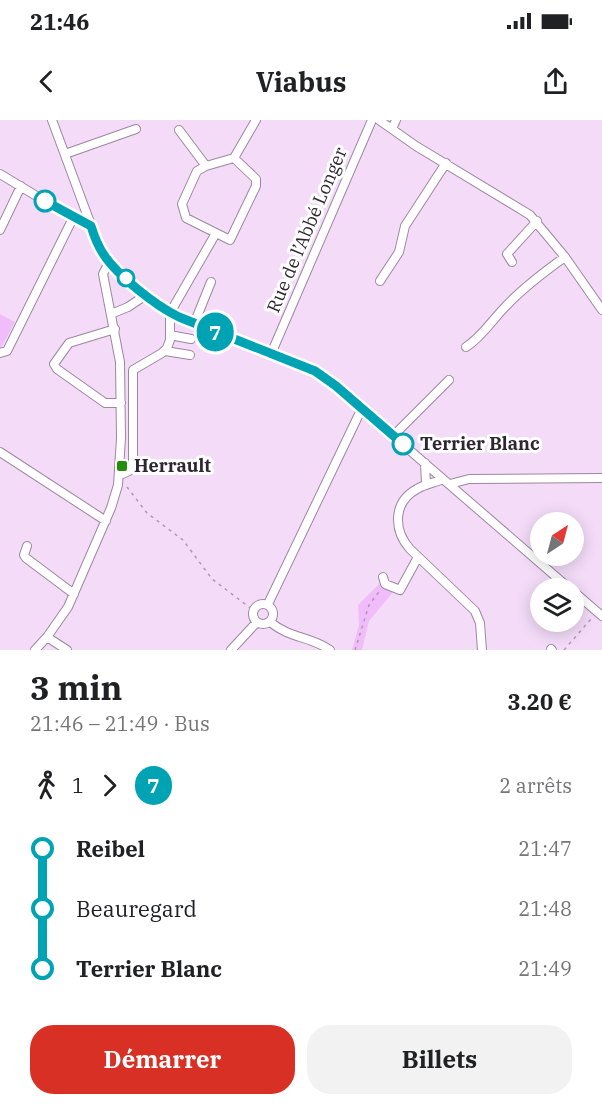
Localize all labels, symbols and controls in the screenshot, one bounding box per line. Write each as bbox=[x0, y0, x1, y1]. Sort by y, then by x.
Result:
text: 21:46 bbox=[30, 7, 89, 36]
text: Viabus bbox=[256, 64, 346, 99]
icon: back bbox=[30, 65, 63, 98]
icon: share bbox=[539, 65, 572, 98]
street label: Rue de l’Abbé Longer bbox=[261, 144, 352, 316]
unlabelled marker bbox=[34, 190, 56, 212]
unlabelled marker bbox=[117, 269, 135, 287]
line badge: 7 bbox=[196, 312, 234, 352]
text: 7 bbox=[209, 318, 221, 346]
place label: Terrier Blanc bbox=[420, 432, 540, 455]
marker: Terrier Blanc bbox=[392, 433, 414, 455]
place label: Herrault bbox=[134, 454, 211, 477]
marker: Herrault bbox=[115, 459, 129, 473]
north arrow bbox=[530, 512, 584, 566]
map controls bbox=[530, 512, 584, 632]
button: layers bbox=[530, 578, 584, 632]
text: 3 min bbox=[30, 666, 122, 709]
text: 3.20 € bbox=[507, 687, 572, 716]
text: 21:46 – 21:49 · Bus bbox=[30, 710, 210, 737]
icon: walk bbox=[30, 769, 63, 802]
icon: forward bbox=[93, 769, 126, 802]
text: 7 bbox=[147, 771, 160, 799]
text: 1 bbox=[72, 772, 84, 799]
text: 2 arrêts bbox=[499, 772, 572, 799]
text: Reibel bbox=[76, 834, 145, 863]
text: 21:47 bbox=[518, 835, 572, 862]
text: Beauregard bbox=[76, 894, 197, 923]
text: 21:48 bbox=[518, 895, 572, 922]
text: Terrier Blanc bbox=[76, 954, 222, 983]
text: 21:49 bbox=[518, 955, 572, 982]
button: Démarrer bbox=[30, 1025, 295, 1094]
button: Billets bbox=[307, 1025, 572, 1094]

